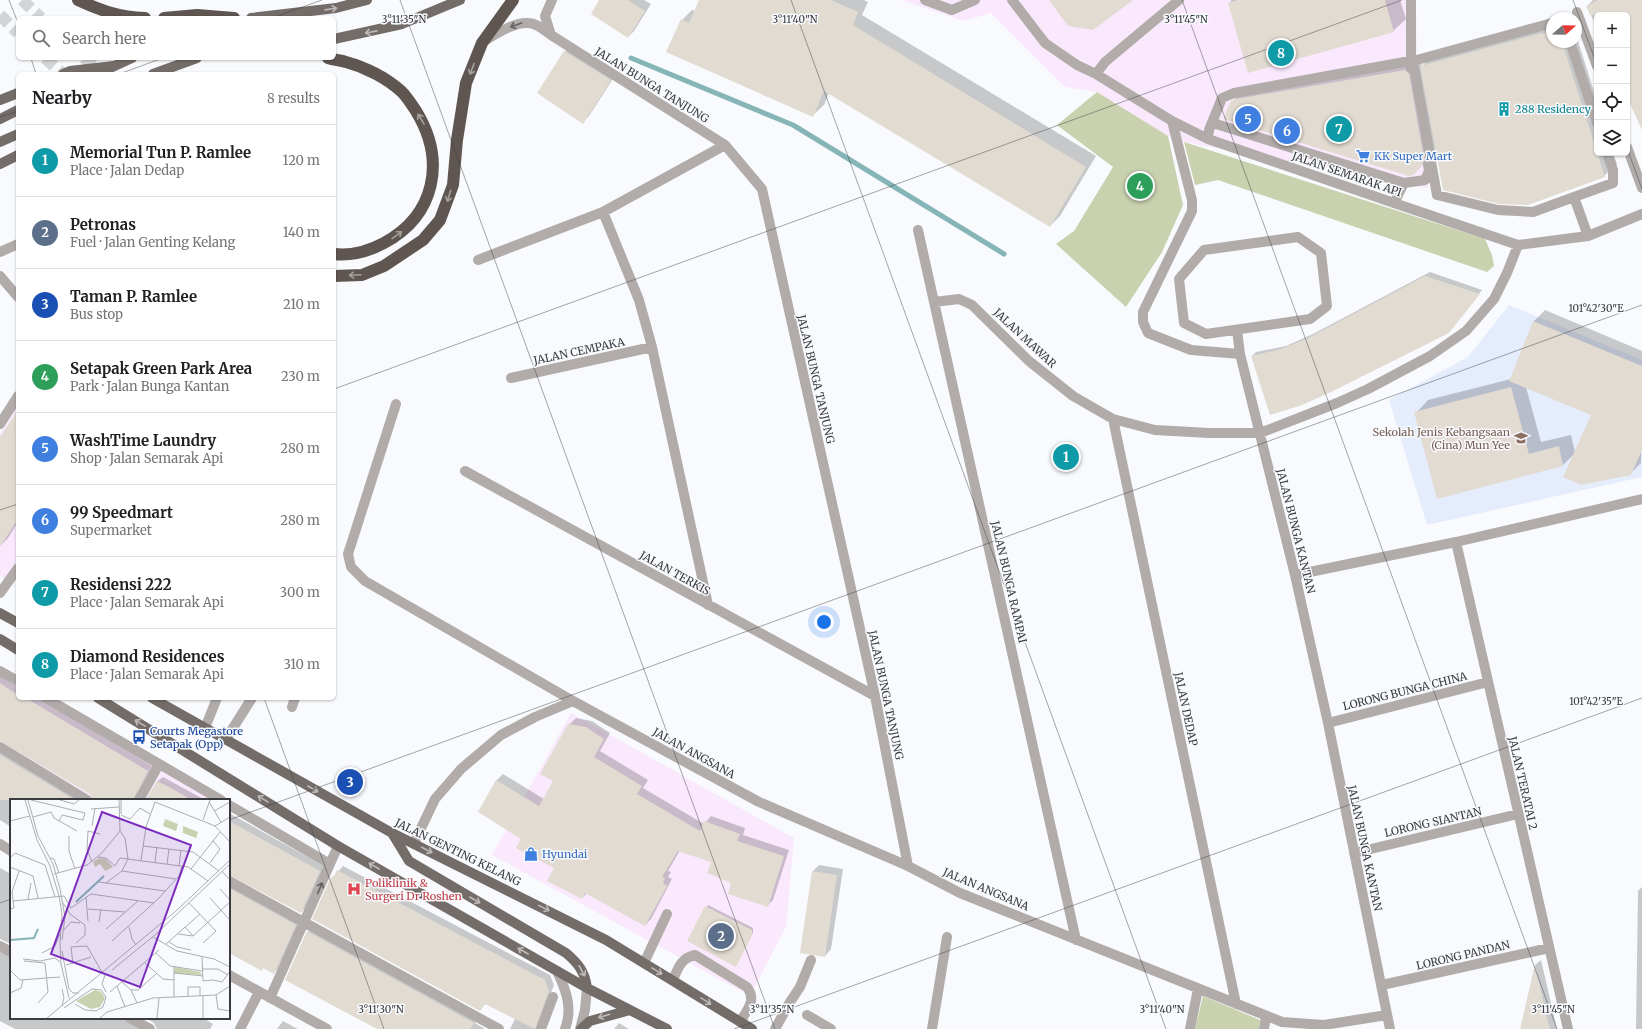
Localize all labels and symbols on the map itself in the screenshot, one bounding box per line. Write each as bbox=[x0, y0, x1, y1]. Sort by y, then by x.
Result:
one-way arrow bbox=[324, 5, 337, 13]
north arrow bbox=[1546, 12, 1582, 48]
text: 3°11'35"N bbox=[382, 13, 426, 26]
text: 3°11'40"N bbox=[773, 13, 818, 26]
text: 3°11'45"N bbox=[1164, 13, 1208, 26]
one-way arrow bbox=[511, 22, 523, 30]
one-way arrow bbox=[365, 28, 378, 36]
pin: 8 bbox=[1268, 38, 1294, 68]
street label: JALAN BUNGA TANJUNG bbox=[592, 44, 712, 126]
one-way arrow bbox=[467, 62, 475, 74]
building icon: 288 Residency bbox=[1496, 101, 1512, 117]
place label: 288 Residency bbox=[1515, 102, 1592, 116]
pin: 5 bbox=[1235, 104, 1261, 134]
one-way arrow bbox=[416, 113, 424, 125]
pin: 7 bbox=[1326, 114, 1352, 144]
pin: 6 bbox=[1274, 116, 1300, 146]
street label: JALAN SEMARAK API bbox=[1289, 148, 1404, 199]
supermarket icon: KK Super Mart bbox=[1355, 148, 1371, 164]
place label: KK Super Mart bbox=[1374, 149, 1453, 163]
pin: 4 bbox=[1127, 171, 1153, 201]
one-way arrow bbox=[445, 190, 453, 202]
one-way arrow bbox=[391, 231, 402, 239]
one-way arrow bbox=[349, 271, 362, 279]
text: 101°42'30"E bbox=[1568, 302, 1624, 315]
street label: JALAN MAWAR bbox=[990, 305, 1060, 371]
street label: JALAN BUNGA TANJUNG bbox=[794, 312, 838, 445]
street label: JALAN CEMPAKA bbox=[531, 334, 626, 368]
place label: Sekolah Jenis Kebangsaan (Cina) Mun Yee bbox=[1372, 425, 1511, 452]
school or university icon: Sekolah Jenis Kebangsaan (Cina) Mun Yee bbox=[1513, 430, 1529, 446]
pin: 1 bbox=[1053, 442, 1079, 472]
street label: JALAN BUNGA KANTAN bbox=[1273, 466, 1318, 595]
street label: JALAN BUNGA RAMPAI bbox=[988, 519, 1030, 644]
street label: JALAN TERKIS bbox=[637, 547, 713, 598]
your location bbox=[814, 612, 834, 632]
street label: JALAN BUNGA TANJUNG bbox=[865, 628, 907, 761]
street label: LORONG BUNGA CHINA bbox=[1341, 669, 1469, 713]
street label: JALAN DEDAP bbox=[1171, 670, 1201, 747]
text: 101°42'35"E bbox=[1569, 695, 1624, 708]
one-way arrow bbox=[135, 719, 146, 727]
place label: Courts Megastore Setapak (Opp) bbox=[150, 724, 243, 751]
street label: JALAN ANGSANA bbox=[649, 724, 738, 782]
bus stop icon: Courts Megastore Setapak (Opp) bbox=[131, 729, 147, 745]
street label: JALAN TERATAI 2 bbox=[1505, 734, 1541, 831]
pin: 3 bbox=[337, 767, 363, 797]
street label: JALAN BUNGA KANTAN bbox=[1345, 783, 1385, 913]
one-way arrow bbox=[307, 786, 319, 794]
one-way arrow bbox=[257, 794, 268, 803]
inset map bbox=[10, 799, 230, 1019]
street label: LORONG SIANTAN bbox=[1383, 804, 1484, 840]
street label: JALAN GENTING KELANG bbox=[392, 815, 523, 889]
shop icon: Hyundai bbox=[523, 846, 539, 862]
one-way arrow bbox=[421, 847, 433, 854]
place label: Hyundai bbox=[542, 847, 588, 861]
one-way arrow bbox=[368, 861, 380, 869]
street label: JALAN ANGSANA bbox=[940, 864, 1031, 914]
place label: Poliklinik & Surgeri Dr Roshen bbox=[365, 876, 462, 903]
hospital icon: Poliklinik & Surgeri Dr Roshen bbox=[346, 881, 362, 897]
one-way arrow bbox=[317, 882, 324, 894]
one-way arrow bbox=[468, 896, 480, 904]
one-way arrow bbox=[537, 905, 549, 912]
pin: 2 bbox=[708, 921, 734, 951]
street label: LORONG PANDAN bbox=[1415, 937, 1512, 973]
one-way arrow bbox=[517, 947, 529, 955]
one-way arrow bbox=[578, 965, 586, 977]
one-way arrow bbox=[651, 967, 662, 975]
one-way arrow bbox=[700, 997, 712, 1005]
text: 3°11'30"N bbox=[358, 1003, 404, 1016]
text: 3°11'35"N bbox=[750, 1003, 794, 1016]
text: 3°11'40"N bbox=[1140, 1003, 1185, 1016]
text: 3°11'45"N bbox=[1531, 1003, 1575, 1016]
one-way arrow bbox=[598, 1013, 611, 1020]

